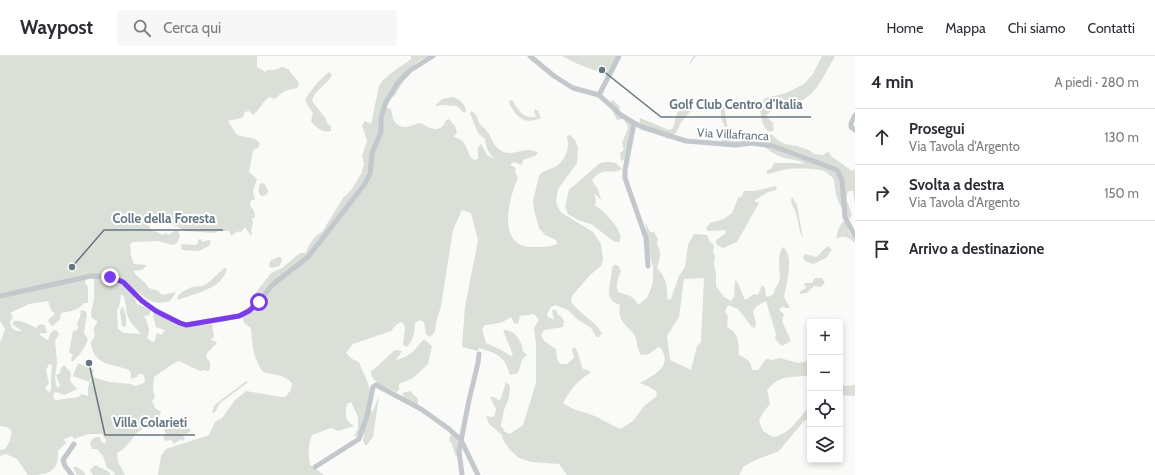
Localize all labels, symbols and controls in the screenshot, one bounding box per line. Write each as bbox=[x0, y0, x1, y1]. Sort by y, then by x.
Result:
search box bbox=[117, 10, 397, 46]
text: Waypost bbox=[20, 16, 93, 39]
icon: search bbox=[131, 17, 153, 39]
text: Cerca qui bbox=[163, 19, 221, 37]
text: Home bbox=[886, 19, 923, 37]
text: Mappa bbox=[945, 19, 986, 37]
text: Chi siamo bbox=[1008, 19, 1065, 37]
text: Contatti bbox=[1087, 19, 1135, 37]
text: 4 min bbox=[871, 72, 914, 92]
text: A piedi · 280 m bbox=[1054, 74, 1139, 90]
callout: Golf Club Centro d'Italia bbox=[661, 92, 811, 117]
text: Golf Club Centro d'Italia bbox=[669, 96, 803, 112]
text: Prosegui bbox=[909, 120, 965, 138]
street label: Via Villafranca bbox=[697, 125, 770, 143]
icon: ahead bbox=[871, 126, 893, 148]
text: 130 m bbox=[1104, 129, 1139, 145]
text: Via Tavola d'Argento bbox=[909, 138, 1020, 154]
text: Svolta a destra bbox=[909, 176, 1004, 194]
icon: right bbox=[871, 182, 893, 204]
text: 150 m bbox=[1104, 185, 1139, 201]
text: Via Tavola d'Argento bbox=[909, 194, 1020, 210]
callout: Colle della Foresta bbox=[104, 205, 223, 230]
text: Colle della Foresta bbox=[112, 210, 216, 226]
icon: arrive bbox=[871, 238, 893, 260]
text: Arrivo a destinazione bbox=[909, 240, 1044, 258]
route end bbox=[101, 268, 119, 286]
route start bbox=[250, 293, 268, 311]
map controls bbox=[807, 319, 843, 463]
button: + bbox=[807, 319, 843, 355]
button: − bbox=[807, 355, 843, 391]
button: locate bbox=[807, 391, 843, 427]
callout: Villa Colarieti bbox=[105, 410, 195, 435]
text: Villa Colarieti bbox=[113, 414, 187, 430]
button: layers bbox=[807, 427, 843, 463]

